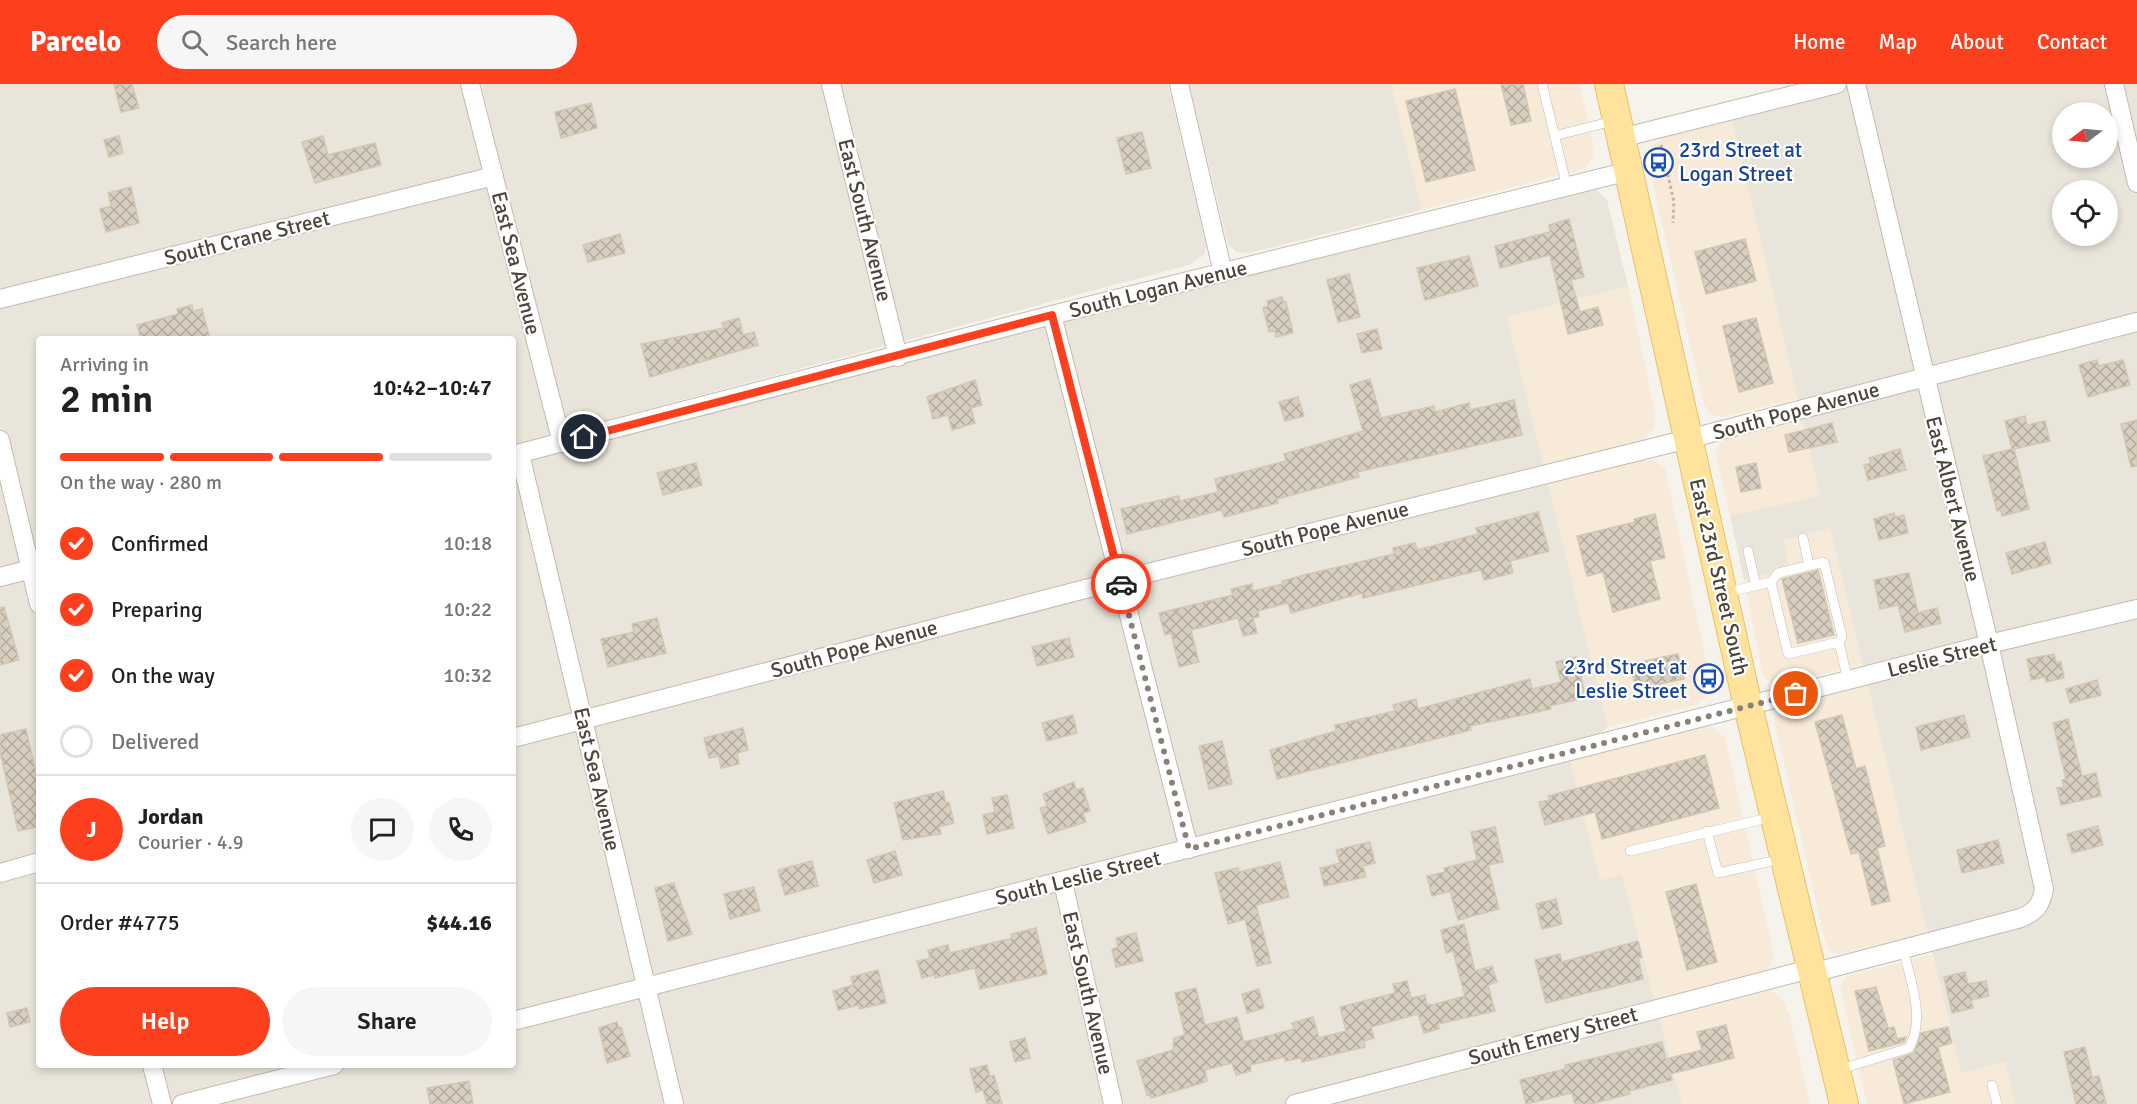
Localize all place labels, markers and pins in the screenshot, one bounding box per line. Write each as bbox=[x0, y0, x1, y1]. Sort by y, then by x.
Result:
place label: 23rd Street at Logan Street bbox=[1679, 137, 1802, 187]
bus stop icon: 23rd Street at Logan Street bbox=[1642, 146, 1674, 178]
pin bbox=[558, 411, 609, 462]
place label: 23rd Street at Leslie Street bbox=[1564, 654, 1687, 704]
bus stop icon: 23rd Street at Leslie Street bbox=[1692, 663, 1724, 695]
pin bbox=[1770, 668, 1821, 719]

